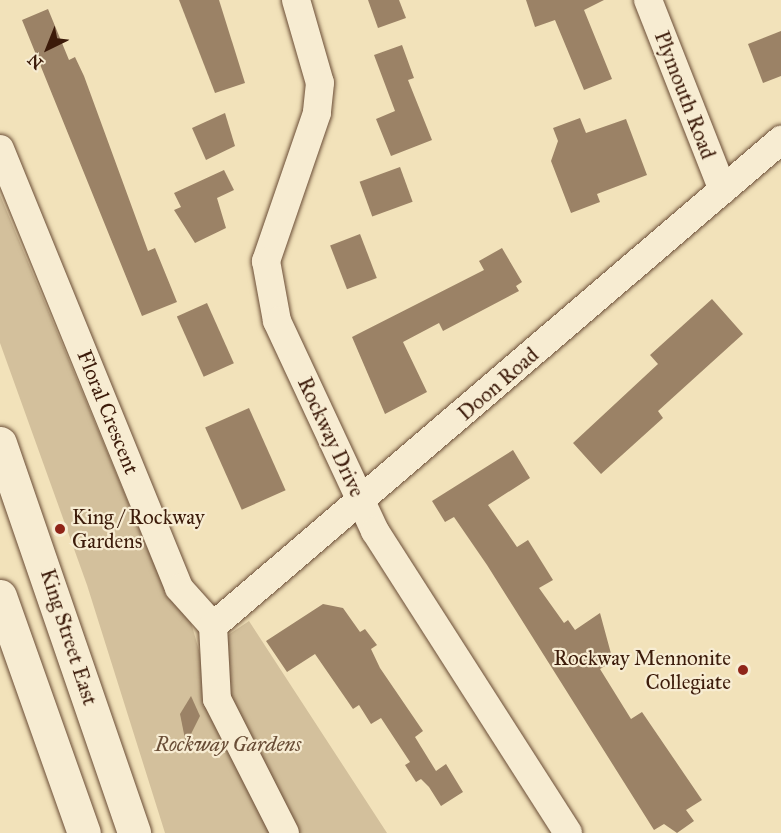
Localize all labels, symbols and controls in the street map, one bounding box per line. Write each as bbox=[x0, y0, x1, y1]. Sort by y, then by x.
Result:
north arrow bbox=[18, 18, 78, 78]
street label: Plymouth Road bbox=[649, 27, 721, 163]
text: N bbox=[24, 50, 47, 73]
street label: Doon Road bbox=[452, 342, 544, 426]
street label: Floral Crescent bbox=[72, 346, 144, 478]
street label: Rockway Drive bbox=[292, 373, 370, 501]
place label: King / Rockway Gardens bbox=[72, 504, 205, 554]
marker: King / Rockway Gardens bbox=[53, 522, 67, 536]
street label: King Street East bbox=[35, 566, 103, 708]
place label: Rockway Mennonite Collegiate bbox=[554, 645, 731, 695]
marker: Rockway Mennonite Collegiate bbox=[736, 663, 750, 677]
park label: Rockway Gardens bbox=[155, 731, 301, 757]

